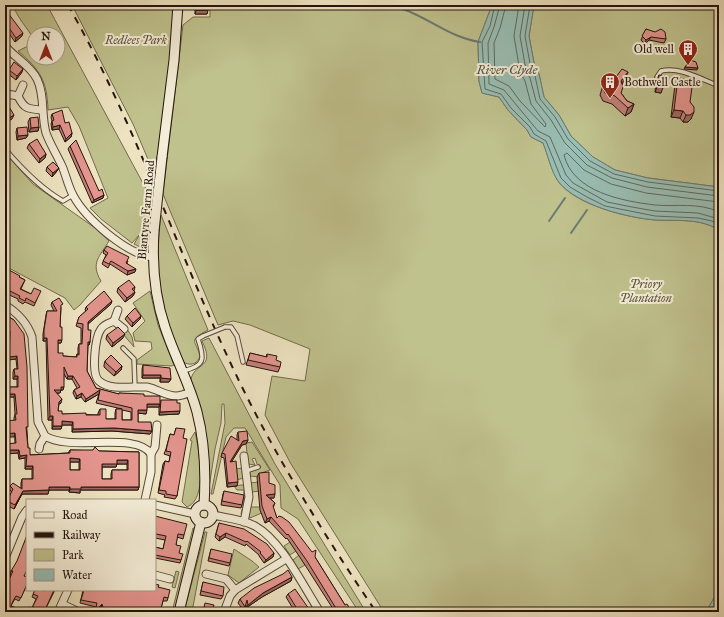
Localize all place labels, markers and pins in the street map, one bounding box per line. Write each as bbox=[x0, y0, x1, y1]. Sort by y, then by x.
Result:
building icon: Old well bbox=[677, 38, 699, 66]
place label: Old well bbox=[634, 42, 675, 56]
building icon: Bothwell Castle bbox=[599, 71, 621, 99]
place label: Bothwell Castle bbox=[624, 75, 701, 89]

